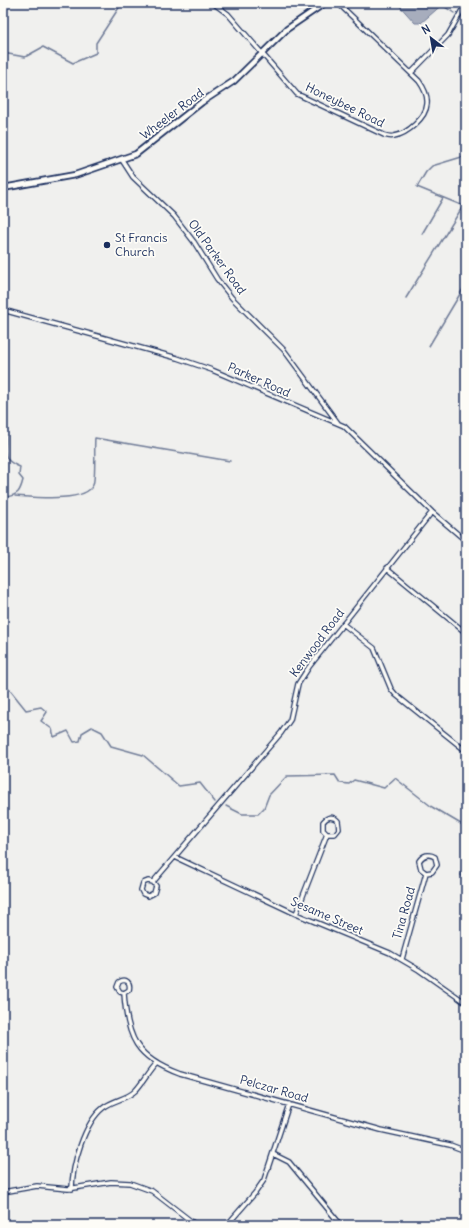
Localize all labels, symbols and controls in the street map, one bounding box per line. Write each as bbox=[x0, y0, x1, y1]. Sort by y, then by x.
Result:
north arrow bbox=[411, 18, 451, 58]
text: N bbox=[419, 21, 433, 37]
street label: Honeybee Road bbox=[303, 79, 387, 130]
street label: Wheeler Road bbox=[137, 85, 206, 142]
street label: Old Parker Road bbox=[185, 216, 250, 297]
place label: St Francis Church bbox=[115, 230, 167, 259]
marker: St Francis Church bbox=[102, 240, 112, 250]
street label: Parker Road bbox=[226, 359, 293, 400]
street label: Kenwood Road bbox=[286, 606, 347, 680]
street label: Tina Road bbox=[389, 885, 418, 941]
street label: Sesame Street bbox=[289, 894, 366, 938]
street label: Pelczar Road bbox=[238, 1072, 310, 1105]

